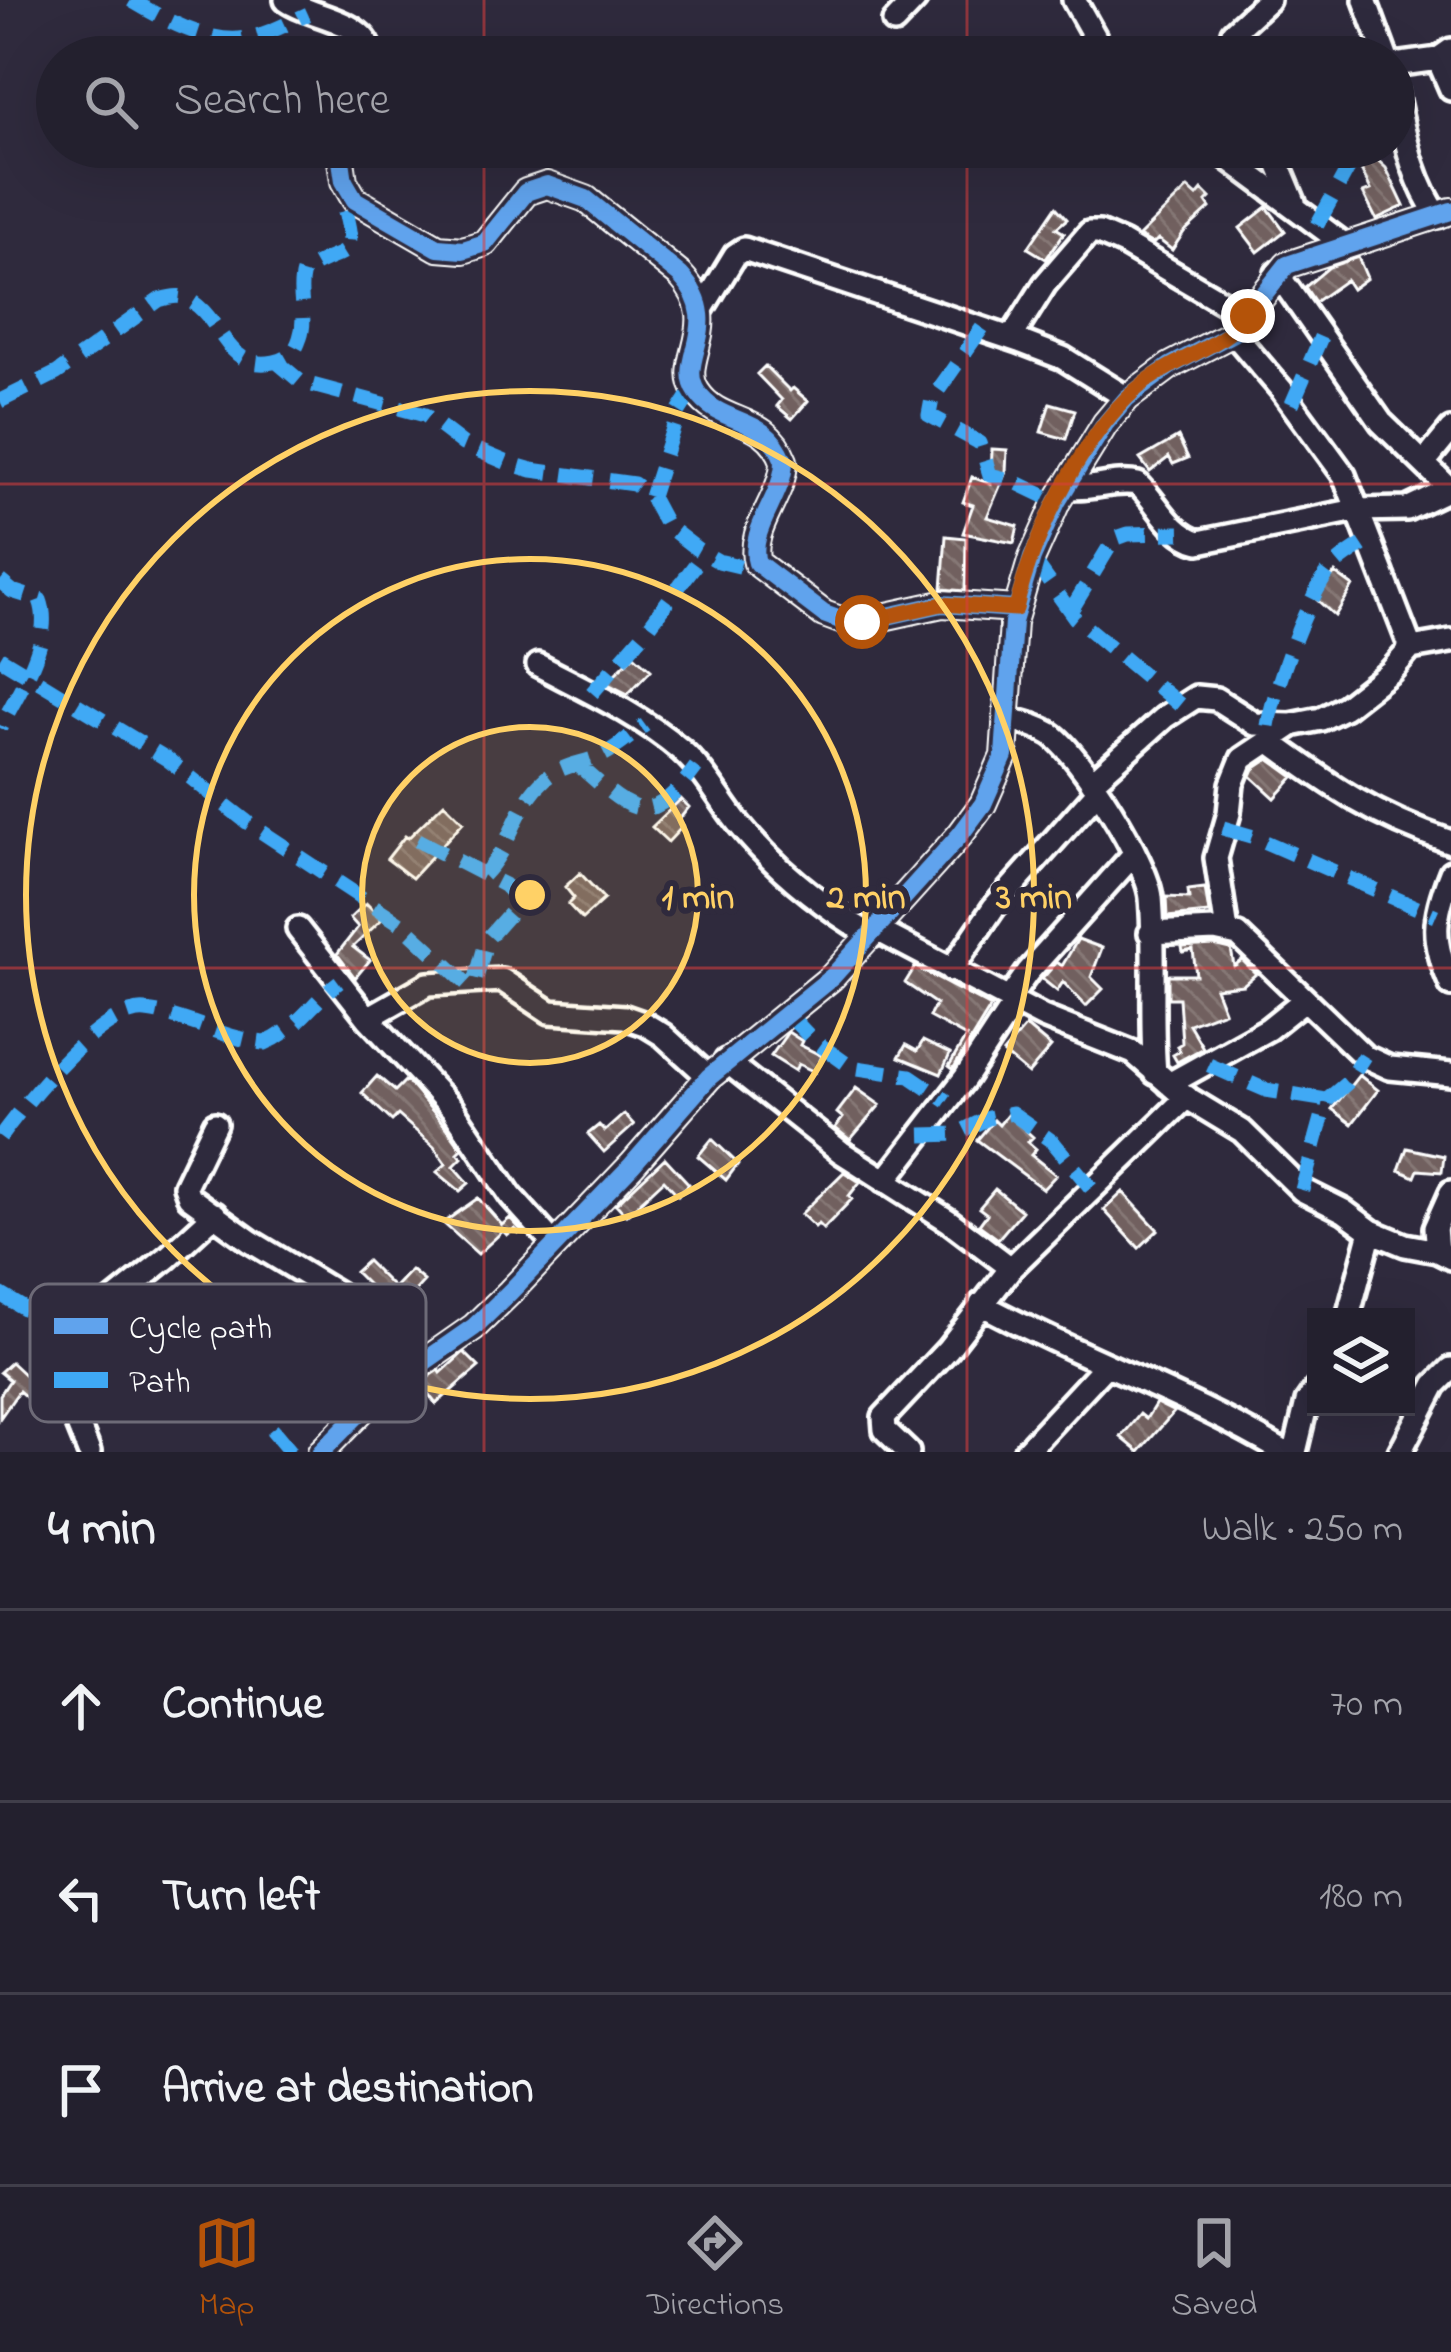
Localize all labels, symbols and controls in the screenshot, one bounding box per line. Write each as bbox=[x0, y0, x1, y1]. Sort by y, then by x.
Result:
search box bbox=[36, 36, 1415, 168]
icon: search bbox=[78, 69, 144, 135]
text: Search here bbox=[174, 69, 390, 135]
route end bbox=[1221, 289, 1275, 343]
route start bbox=[835, 595, 889, 649]
text: 1 min bbox=[662, 873, 734, 926]
text: 2 min bbox=[825, 873, 906, 926]
text: 3 min bbox=[995, 873, 1072, 926]
centre of rings bbox=[509, 874, 551, 916]
legend bbox=[30, 1284, 426, 1422]
text: Cycle path bbox=[129, 1306, 272, 1354]
map controls bbox=[1307, 1308, 1415, 1416]
button: layers bbox=[1307, 1308, 1415, 1416]
text: Path bbox=[129, 1360, 191, 1408]
text: 4 min bbox=[48, 1493, 156, 1568]
text: Walk · 250 m bbox=[1202, 1502, 1403, 1559]
icon: ahead bbox=[48, 1673, 114, 1739]
text: Continue bbox=[162, 1673, 323, 1739]
text: 70 m bbox=[1330, 1677, 1403, 1734]
icon: left bbox=[48, 1865, 114, 1931]
text: Turn left bbox=[162, 1865, 320, 1931]
text: 180 m bbox=[1319, 1869, 1403, 1926]
icon: arrive bbox=[48, 2057, 114, 2123]
text: Arrive at destination bbox=[162, 2057, 533, 2123]
tab: Map bbox=[194, 2210, 260, 2330]
tab: Directions bbox=[647, 2210, 784, 2330]
tab: Saved bbox=[1171, 2210, 1257, 2330]

